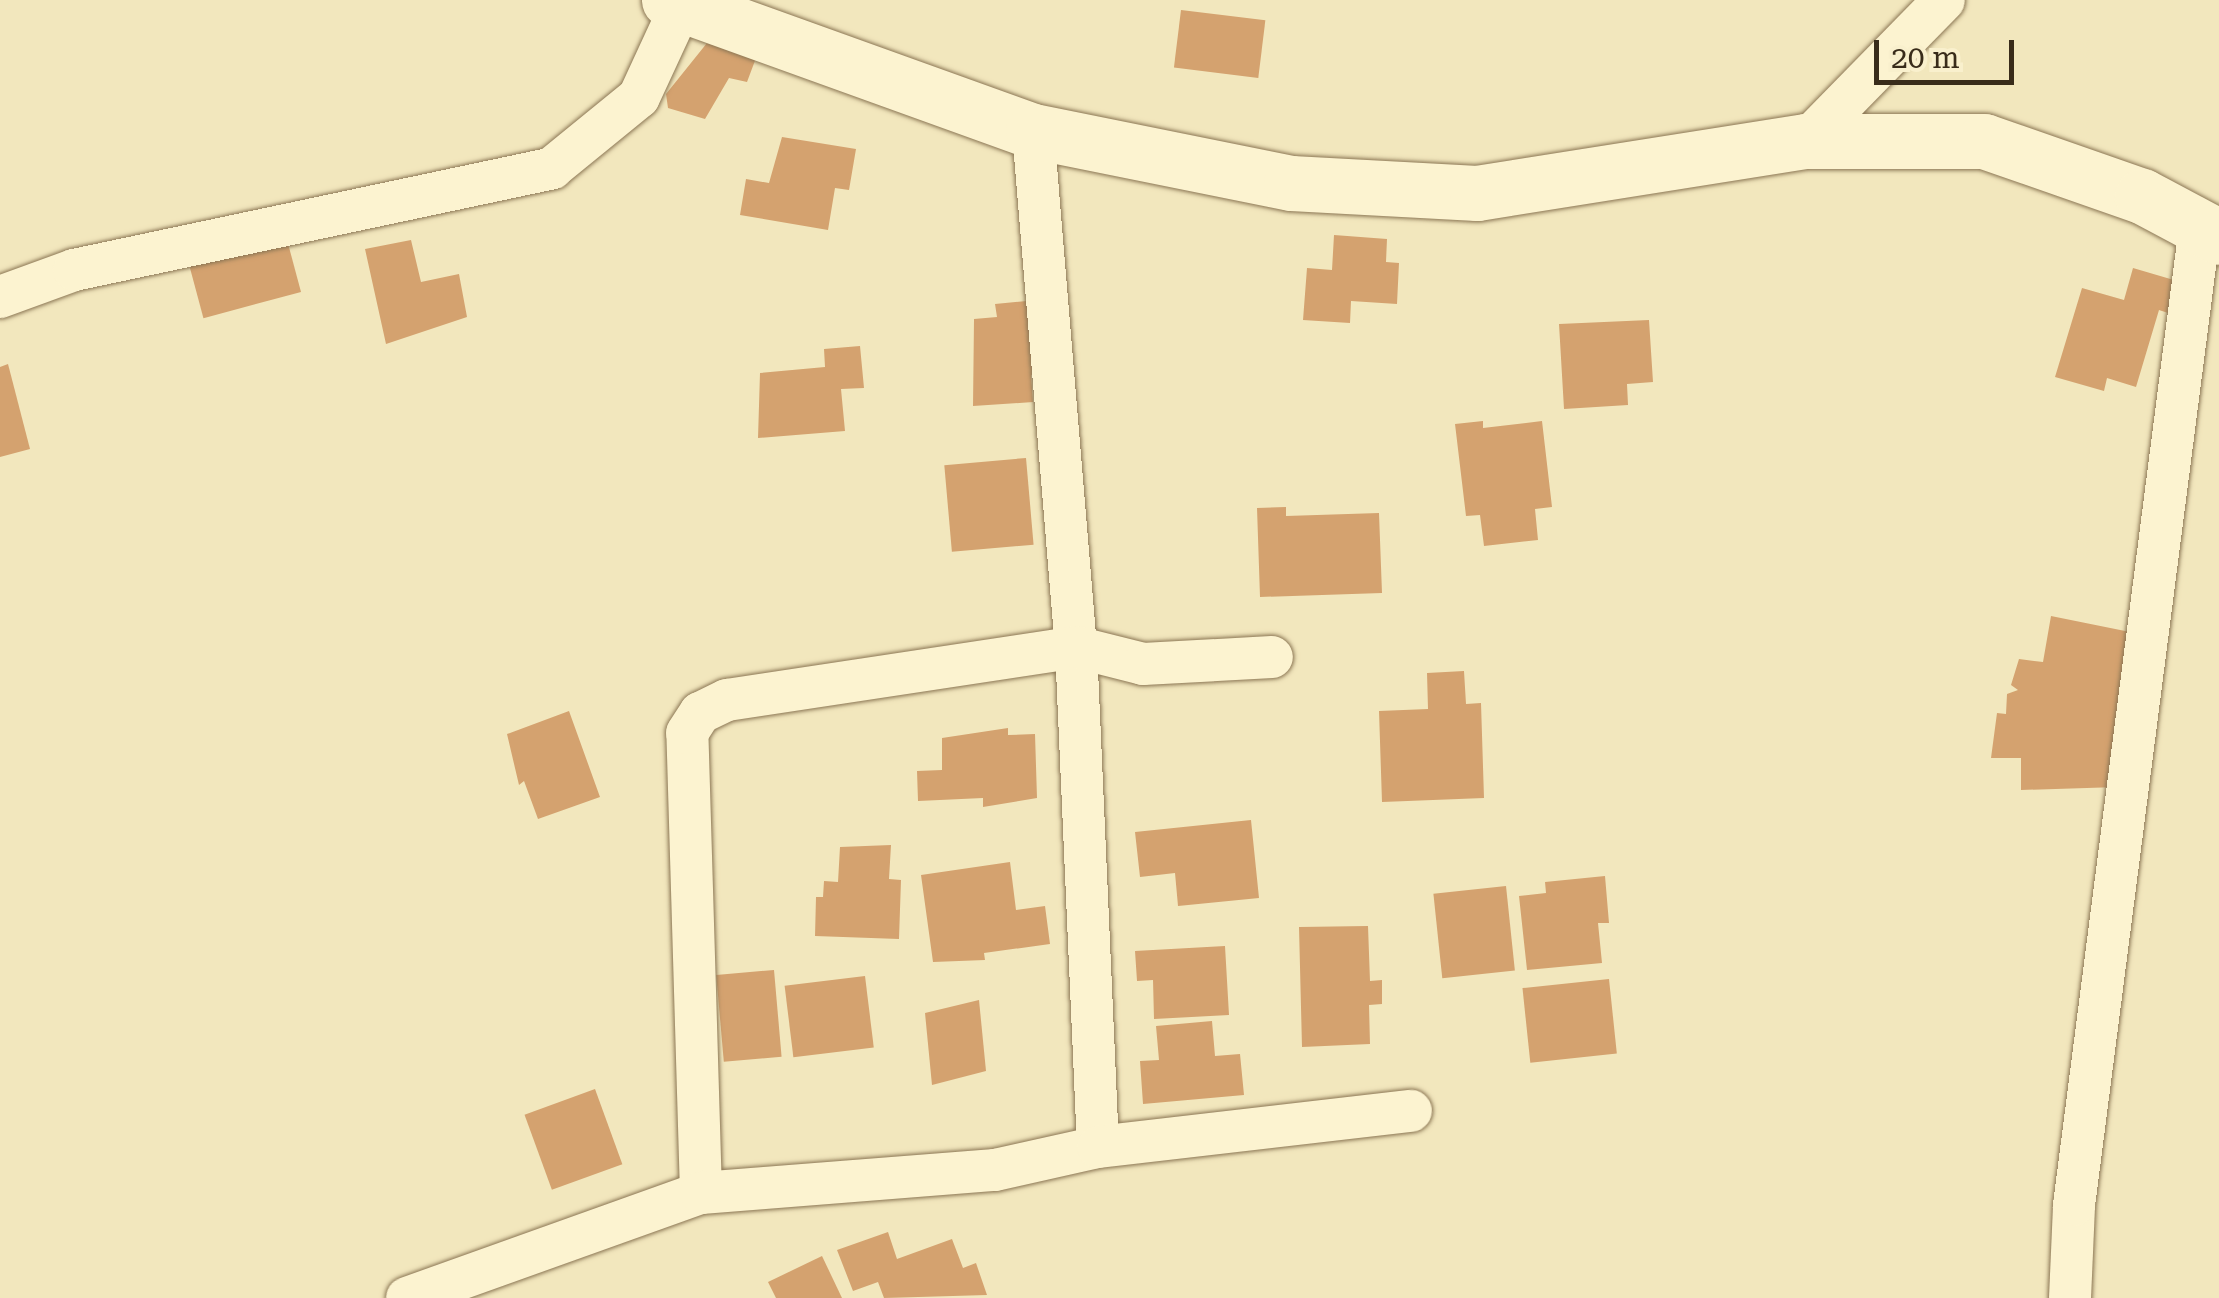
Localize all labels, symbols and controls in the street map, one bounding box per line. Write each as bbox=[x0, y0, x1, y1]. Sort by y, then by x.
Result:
scale bar bbox=[1879, 20, 2019, 82]
text: 20 m bbox=[1891, 40, 1960, 75]

